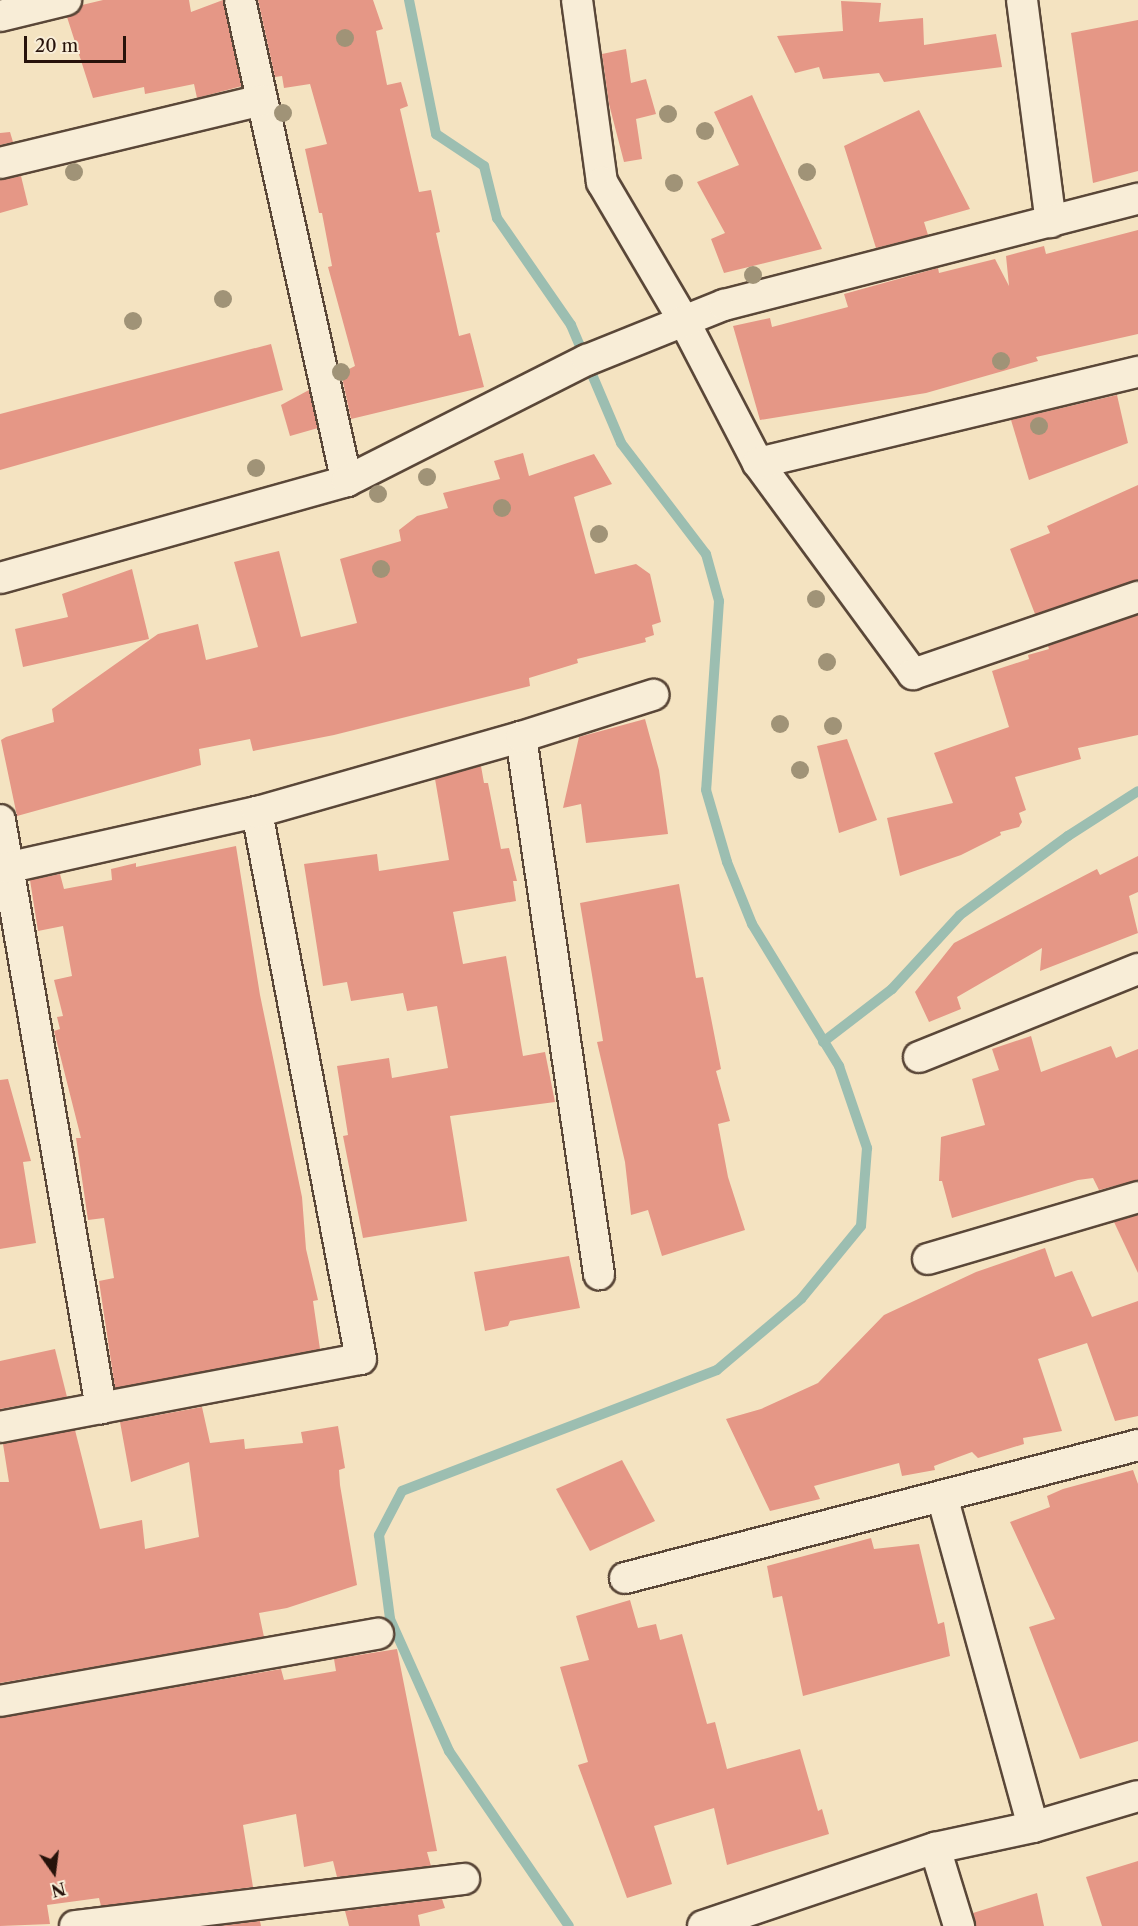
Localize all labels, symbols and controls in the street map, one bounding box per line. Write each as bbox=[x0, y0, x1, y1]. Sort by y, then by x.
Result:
scale bar bbox=[27, 24, 129, 62]
text: 20 m bbox=[35, 35, 78, 57]
north arrow bbox=[24, 1842, 84, 1902]
text: N bbox=[49, 1878, 68, 1901]

